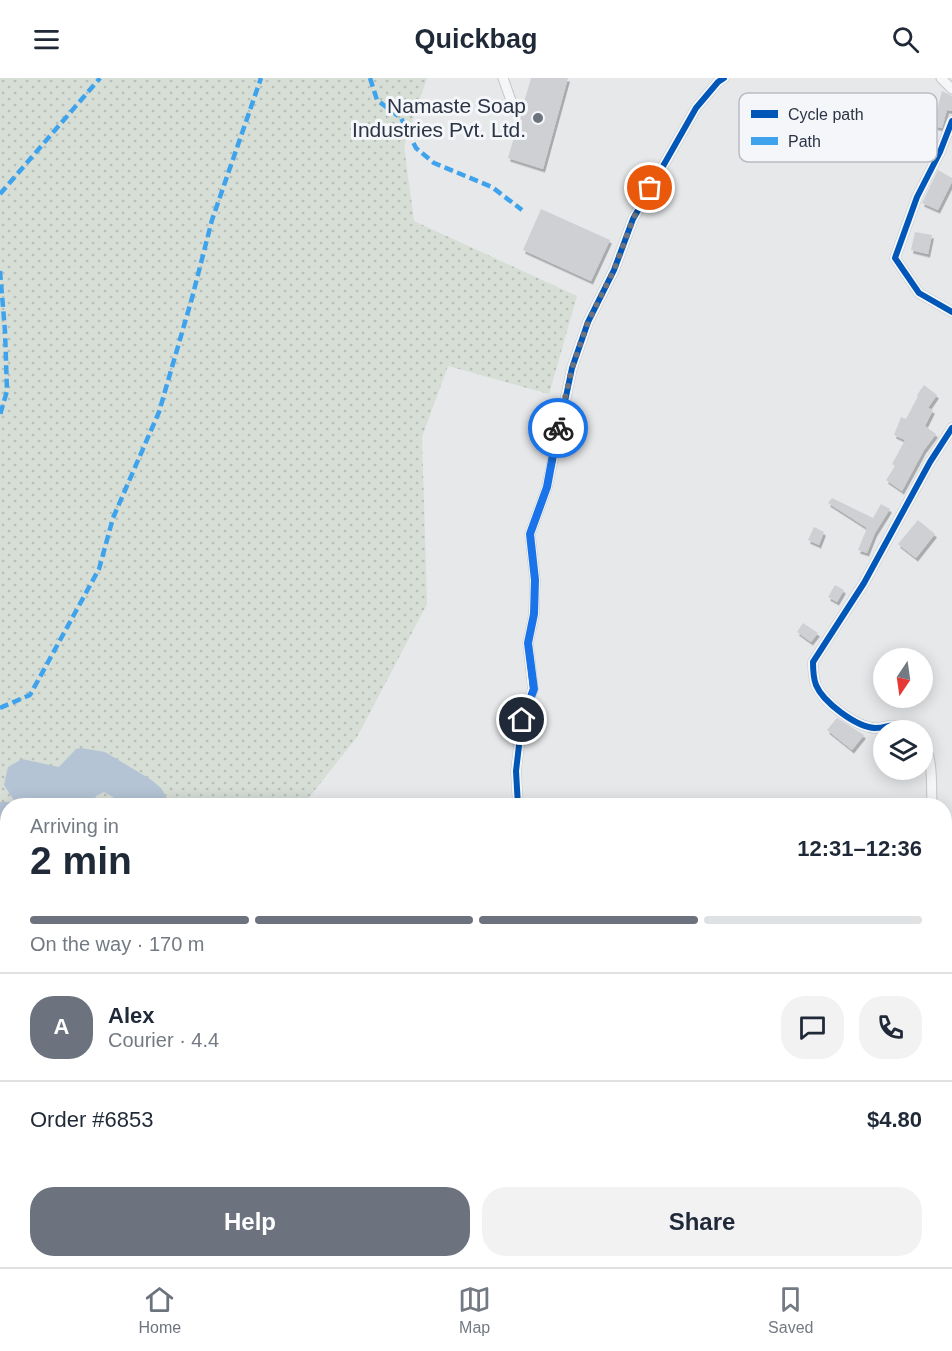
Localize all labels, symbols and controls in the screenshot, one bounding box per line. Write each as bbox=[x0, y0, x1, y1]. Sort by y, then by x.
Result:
icon: menu bbox=[30, 23, 63, 56]
icon: search bbox=[889, 23, 922, 56]
text: Quickbag bbox=[414, 24, 538, 54]
legend bbox=[739, 93, 937, 162]
place label: Namaste Soap Industries Pvt. Ltd. bbox=[352, 94, 526, 141]
text: Cycle path bbox=[788, 106, 864, 123]
marker: Namaste Soap Industries Pvt. Ltd. bbox=[531, 111, 545, 125]
text: Path bbox=[788, 133, 821, 150]
pin bbox=[624, 162, 675, 213]
icon: bag bbox=[633, 171, 666, 204]
courier bbox=[528, 398, 588, 458]
icon: bike bbox=[542, 412, 575, 445]
north arrow bbox=[873, 648, 933, 708]
map controls bbox=[873, 648, 933, 780]
pin bbox=[496, 694, 547, 745]
icon: home bbox=[505, 703, 538, 736]
button: layers bbox=[873, 720, 933, 780]
text: Arriving in bbox=[30, 815, 119, 837]
text: 12:31–12:36 bbox=[797, 836, 922, 861]
text: 2 min bbox=[30, 839, 132, 882]
text: On the way · 170 m bbox=[30, 933, 205, 955]
button: chat bbox=[781, 996, 844, 1059]
button: phone bbox=[859, 996, 922, 1059]
text: Alex bbox=[108, 1003, 154, 1028]
text: A bbox=[54, 1014, 69, 1039]
text: Courier · 4.4 bbox=[108, 1029, 219, 1051]
text: Order #6853 bbox=[30, 1107, 154, 1132]
text: $4.80 bbox=[867, 1107, 922, 1132]
button: Help bbox=[30, 1187, 470, 1256]
button: Share bbox=[482, 1187, 922, 1256]
tab: Home bbox=[138, 1283, 181, 1337]
tab: Map bbox=[458, 1283, 491, 1337]
tab: Saved bbox=[768, 1283, 813, 1337]

